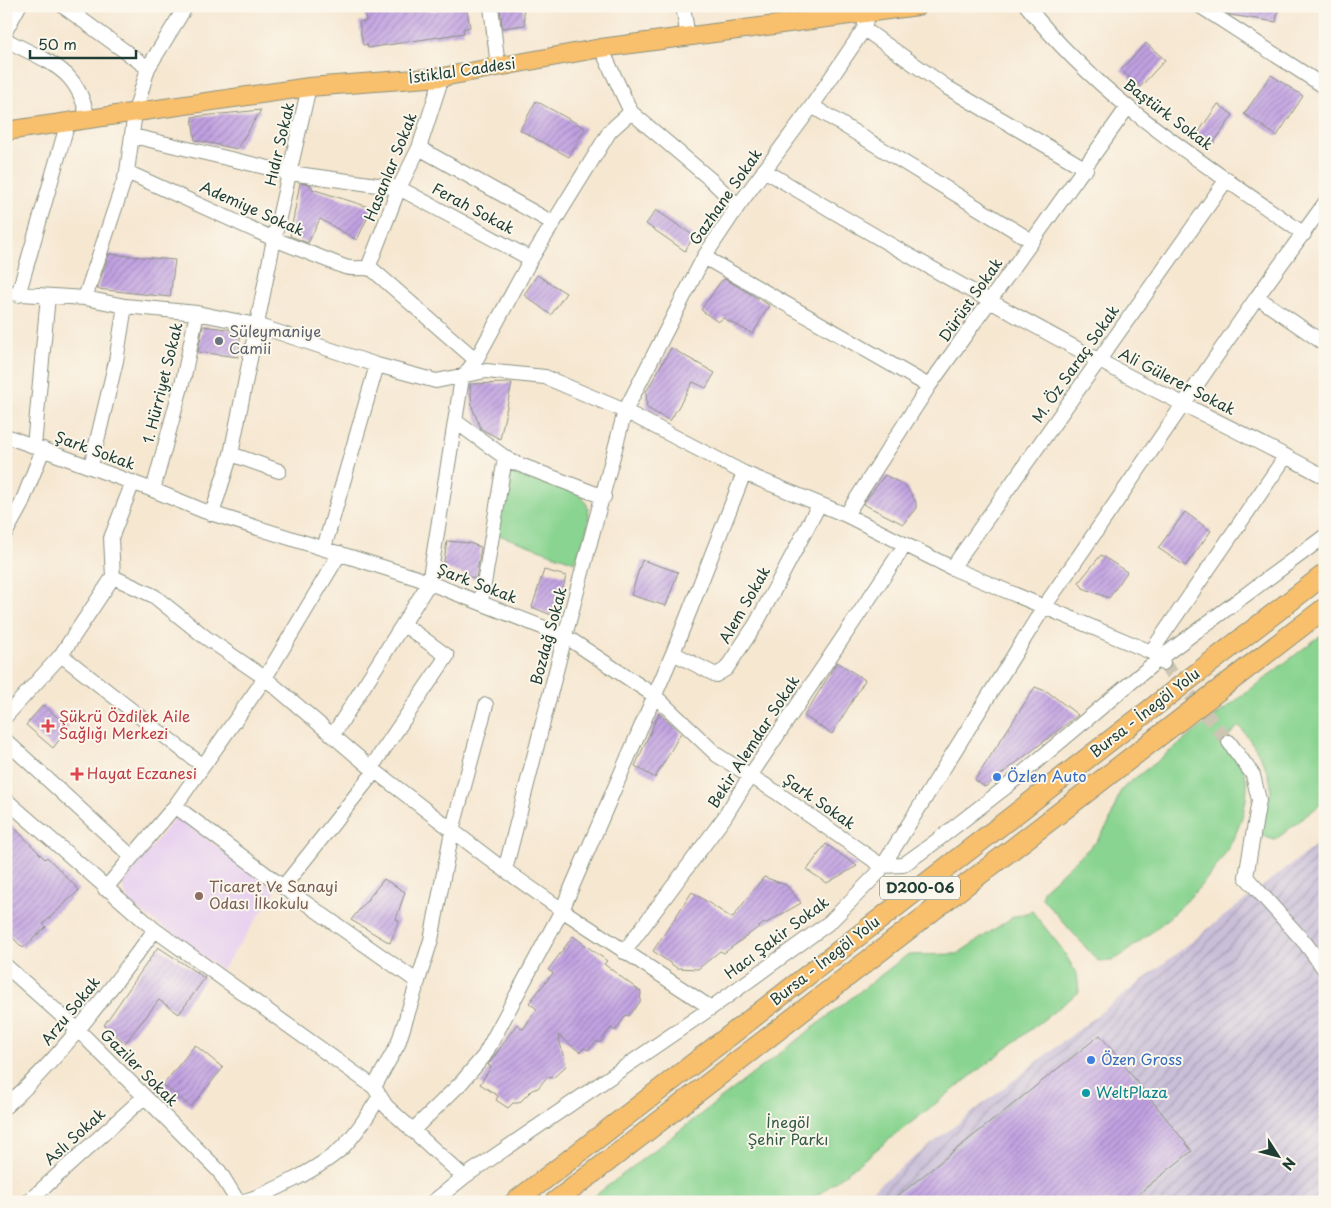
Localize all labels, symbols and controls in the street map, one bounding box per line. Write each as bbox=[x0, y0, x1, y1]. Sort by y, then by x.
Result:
scale bar bbox=[30, 28, 136, 60]
text: 50 m bbox=[38, 32, 77, 55]
street label: İstiklal Caddesi bbox=[407, 51, 517, 88]
street label: Baştürk Sokak bbox=[1119, 72, 1219, 155]
street label: Hıdır Sokak bbox=[258, 99, 299, 188]
street label: Hasanlar Sokak bbox=[357, 108, 422, 224]
street label: Gazhane Sokak bbox=[683, 143, 767, 249]
street label: Ademiye Sokak bbox=[197, 174, 309, 241]
street label: Ferah Sokak bbox=[428, 176, 519, 239]
street label: Dürüst Sokak bbox=[932, 252, 1008, 346]
street label: M. Öz Saraç Sokak bbox=[1025, 299, 1124, 427]
street label: 1. Hürriyet Sokak bbox=[135, 319, 188, 446]
place label: Süleymaniye Camii bbox=[229, 319, 321, 359]
marker: Süleymaniye Camii bbox=[213, 335, 225, 347]
street label: Ali Gülerer Sokak bbox=[1115, 341, 1241, 420]
street label: Şark Sokak bbox=[52, 424, 139, 475]
street label: Şark Sokak bbox=[434, 557, 521, 609]
street label: Alem Sokak bbox=[712, 561, 775, 647]
street label: Bozdağ Sokak bbox=[523, 584, 572, 687]
street label: Bursa - İnegöl Yolu bbox=[1084, 662, 1204, 762]
street label: Bekir Alemdar Sokak bbox=[701, 670, 805, 812]
place label: Şükrü Özdilek Aile Sağlığı Merkezi bbox=[59, 704, 190, 744]
marker: Şükrü Özdilek Aile Sağlığı Merkezi bbox=[41, 719, 55, 733]
place label: Hayat Eczanesi bbox=[87, 761, 197, 784]
place label: Özlen Auto bbox=[1007, 764, 1087, 787]
street label: Şark Sokak bbox=[779, 767, 861, 835]
marker: Hayat Eczanesi bbox=[71, 768, 83, 780]
marker: Özlen Auto bbox=[991, 771, 1003, 783]
place label: Ticaret Ve Sanayi Odası İlkokulu bbox=[209, 874, 338, 914]
road number: D200-06 bbox=[880, 876, 960, 900]
marker: Ticaret Ve Sanayi Odası İlkokulu bbox=[193, 890, 205, 902]
street label: Hacı Şakir Sokak bbox=[719, 890, 833, 984]
street label: Bursa - İnegöl Yolu bbox=[764, 910, 884, 1010]
street label: Arzu Sokak bbox=[35, 970, 105, 1050]
street label: Gaziler Sokak bbox=[96, 1023, 185, 1111]
place label: Özen Gross bbox=[1101, 1047, 1182, 1070]
marker: Özen Gross bbox=[1085, 1054, 1097, 1066]
place label: WeltPlaza bbox=[1096, 1080, 1168, 1103]
marker: WeltPlaza bbox=[1080, 1087, 1092, 1099]
street label: Aslı Sokak bbox=[38, 1102, 110, 1170]
park label: İnegöl Şehir Parkı bbox=[748, 1110, 828, 1150]
north arrow bbox=[1254, 1130, 1304, 1180]
text: N bbox=[1277, 1153, 1301, 1175]

